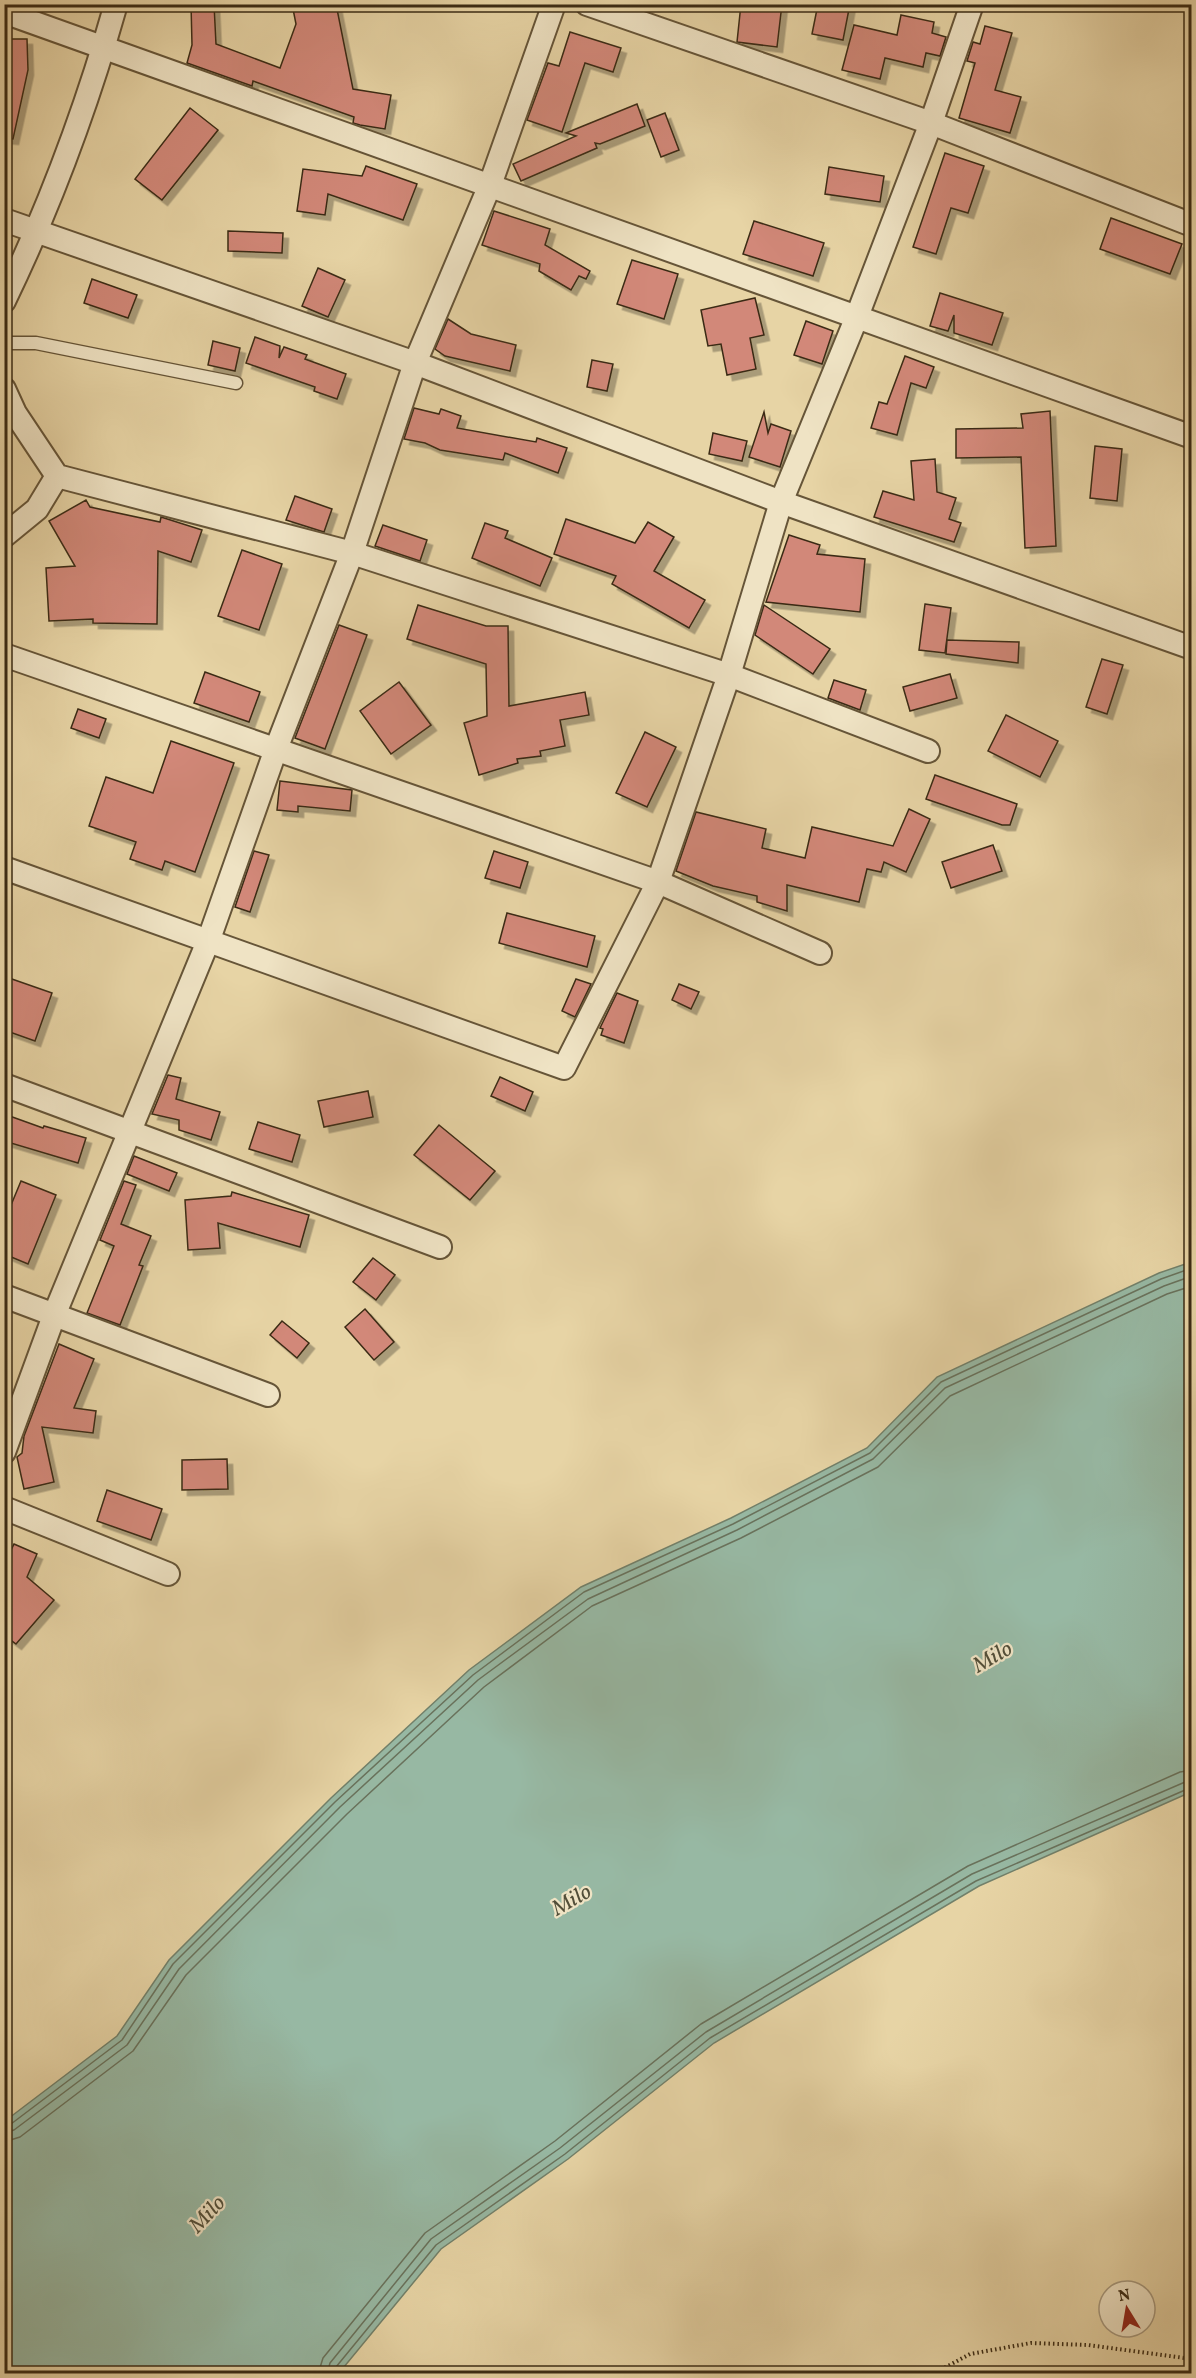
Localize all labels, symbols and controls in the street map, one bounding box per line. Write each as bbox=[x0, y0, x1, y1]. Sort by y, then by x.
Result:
water label: Milo bbox=[967, 1634, 1019, 1682]
water label: Milo bbox=[546, 1877, 598, 1925]
water label: Milo bbox=[182, 2189, 233, 2241]
north arrow bbox=[1097, 2279, 1157, 2339]
text: N bbox=[1117, 2284, 1133, 2308]

